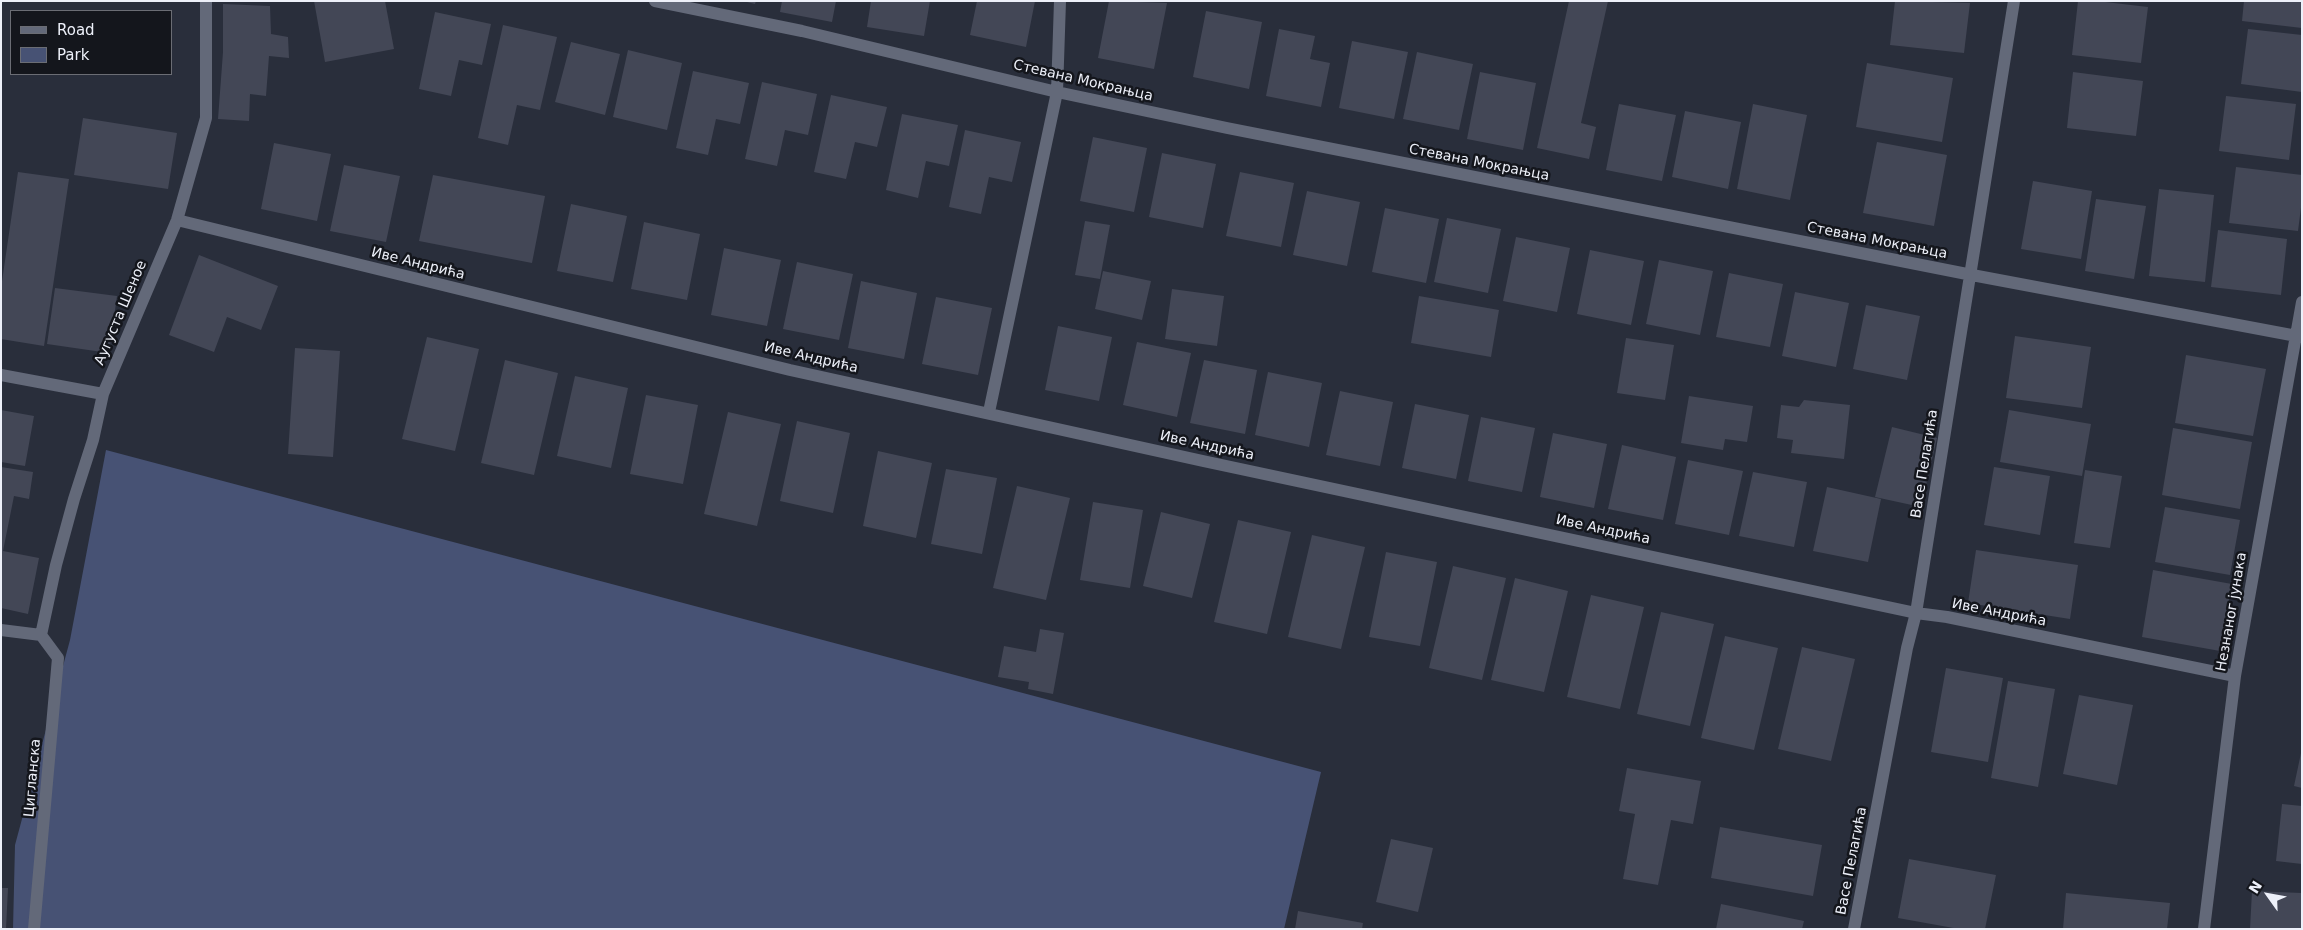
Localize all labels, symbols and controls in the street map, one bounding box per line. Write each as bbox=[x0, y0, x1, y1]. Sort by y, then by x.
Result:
legend bbox=[10, 10, 172, 75]
text: Road bbox=[57, 21, 95, 39]
text: Park bbox=[57, 46, 89, 64]
street label: Стевана Мокрањца bbox=[1012, 57, 1154, 105]
street label: Стевана Мокрањца bbox=[1407, 141, 1551, 185]
street label: Стевана Мокрањца bbox=[1805, 219, 1949, 263]
street label: Иве Андрића bbox=[369, 244, 467, 284]
street label: Аугуста Шеное bbox=[91, 258, 151, 368]
street label: Иве Андрића bbox=[762, 339, 860, 377]
street label: Васе Пелагића bbox=[1908, 408, 1942, 520]
street label: Иве Андрића bbox=[1158, 428, 1256, 464]
street label: Иве Андрића bbox=[1554, 512, 1652, 548]
street label: Незнаног јунака bbox=[2213, 551, 2251, 673]
street label: Иве Андрића bbox=[1950, 596, 2048, 630]
street label: Цигланска bbox=[21, 738, 45, 818]
street label: Васе Пелагића bbox=[1833, 806, 1871, 916]
north arrow bbox=[2243, 870, 2293, 920]
text: N bbox=[2245, 878, 2265, 896]

